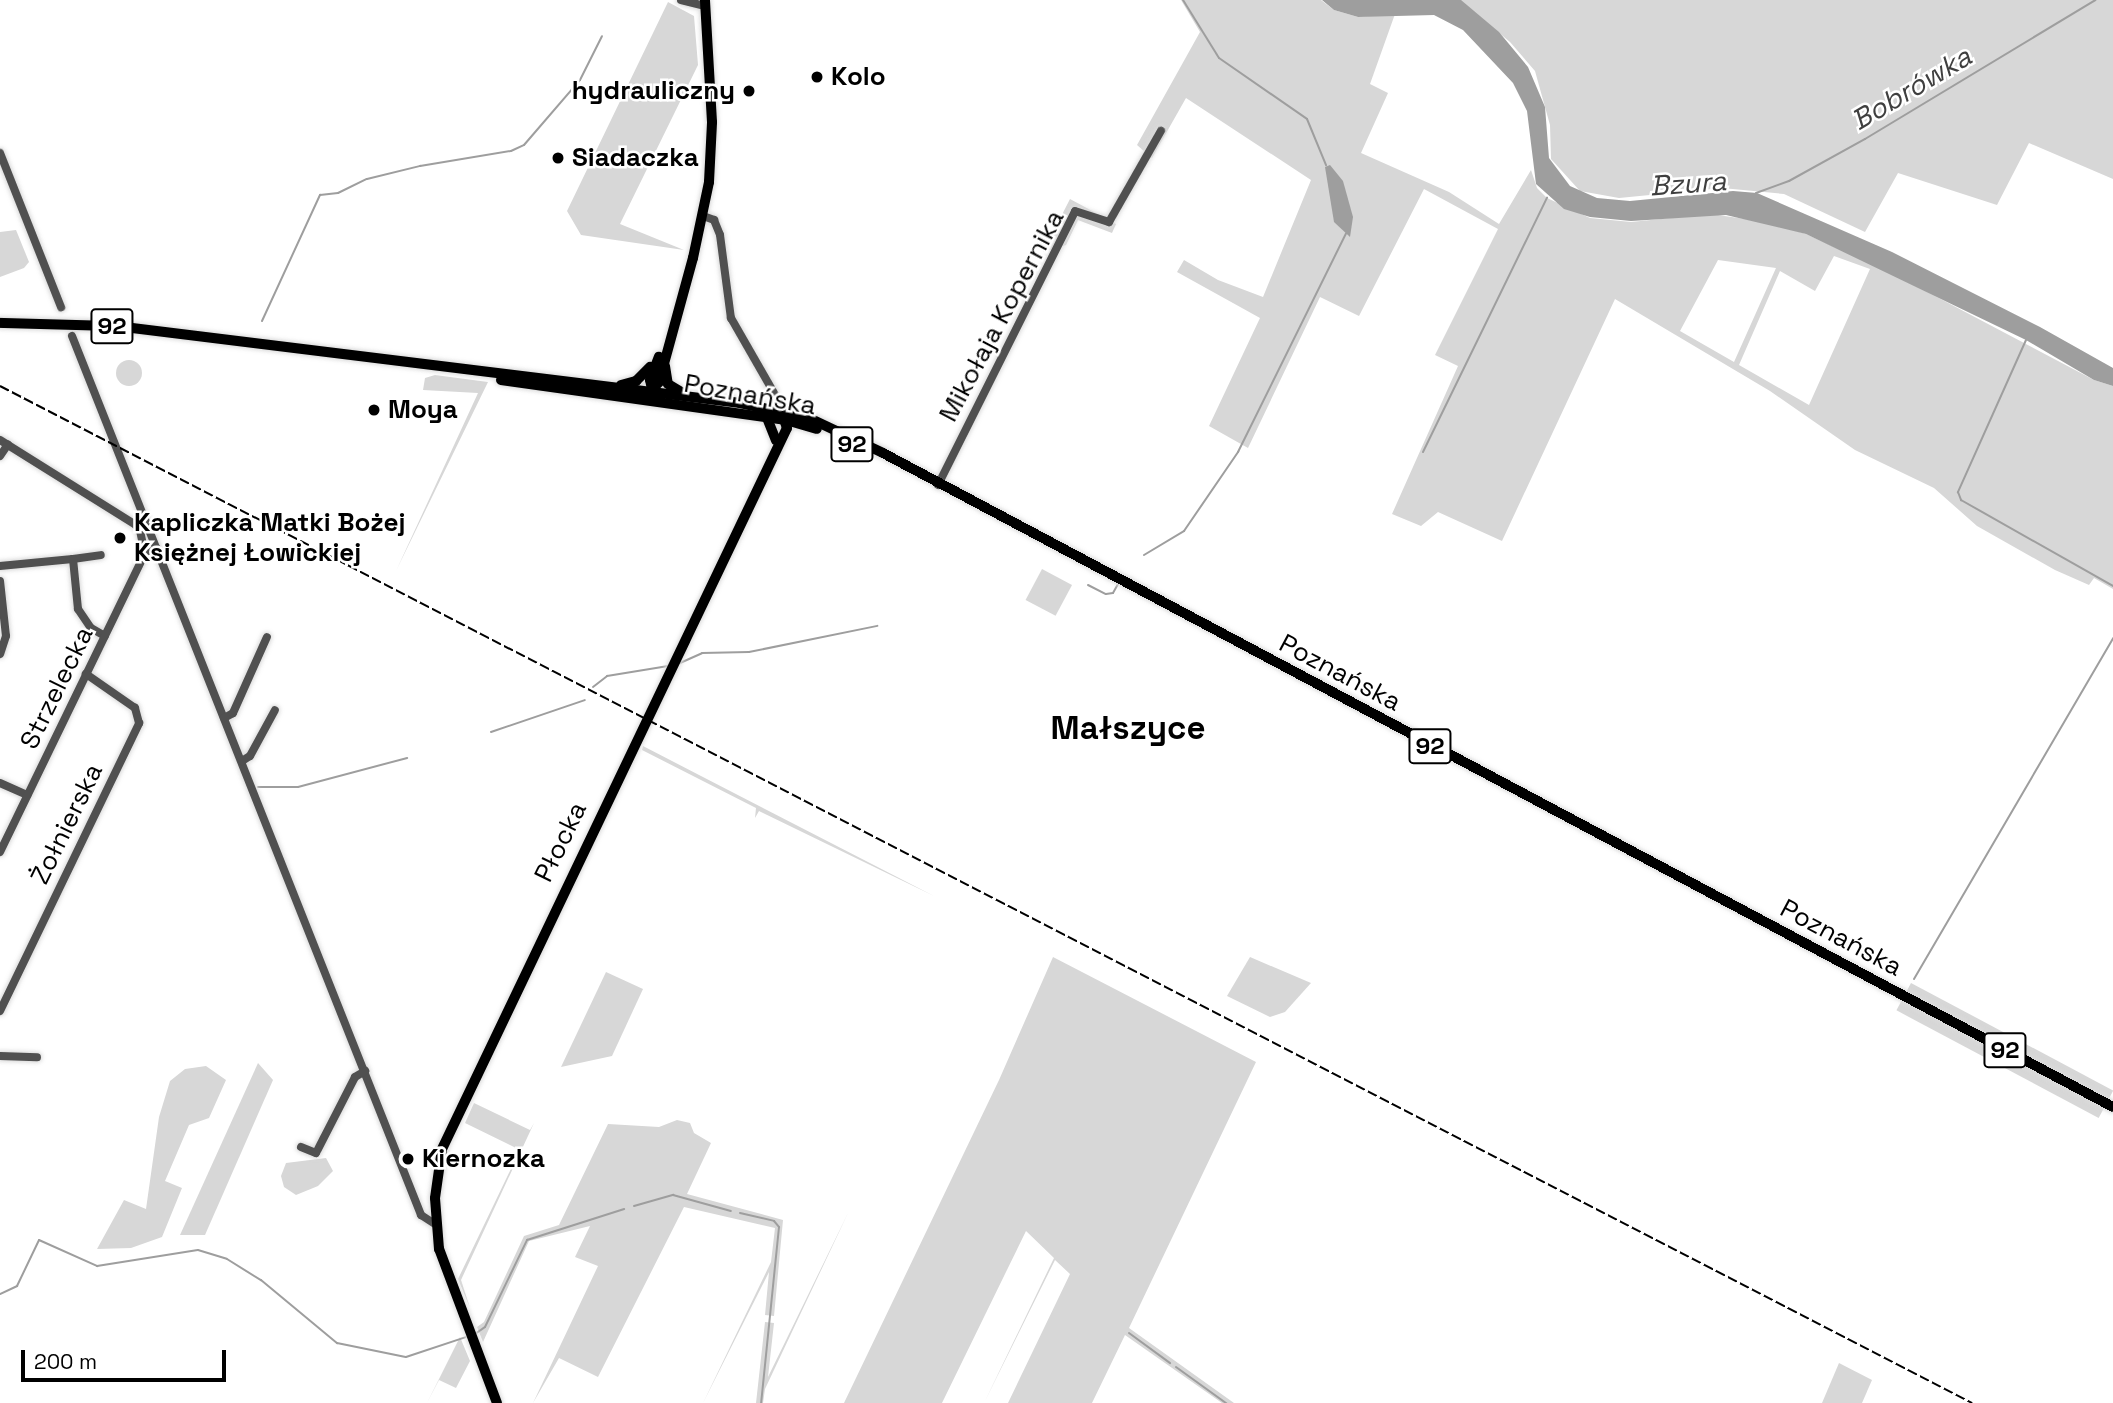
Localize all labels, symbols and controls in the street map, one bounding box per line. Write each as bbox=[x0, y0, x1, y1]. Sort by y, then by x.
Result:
water label: Bobrówka bbox=[1845, 39, 1977, 137]
place label: Kolo bbox=[831, 61, 886, 93]
marker: Kolo bbox=[809, 69, 825, 85]
place label: hydrauliczny bbox=[572, 75, 735, 107]
marker: hydrauliczny bbox=[741, 83, 757, 99]
place label: Siadaczka bbox=[572, 142, 699, 174]
marker: Siadaczka bbox=[550, 150, 566, 166]
water label: Bzura bbox=[1649, 164, 1727, 202]
street label: Mikołaja Kopernika bbox=[933, 205, 1071, 427]
road number: 92 bbox=[89, 306, 135, 346]
street label: Poznańska bbox=[682, 368, 818, 422]
place label: Moya bbox=[388, 394, 458, 426]
marker: Moya bbox=[366, 402, 382, 418]
road number: 92 bbox=[829, 424, 875, 464]
place label: Kapliczka Matki Bożej Księżnej Łowickiej bbox=[134, 507, 406, 568]
marker: Kapliczka Matki Bożej Księżnej Łowickiej bbox=[112, 530, 128, 546]
street label: Strzelecka bbox=[14, 622, 100, 754]
street label: Poznańska bbox=[1274, 628, 1406, 718]
district label: Małszyce bbox=[1051, 709, 1205, 749]
road number: 92 bbox=[1407, 726, 1453, 766]
street label: Żołnierska bbox=[25, 759, 109, 889]
street label: Płocka bbox=[528, 797, 594, 887]
street label: Poznańska bbox=[1775, 893, 1907, 983]
road number: 92 bbox=[1982, 1030, 2028, 1070]
place label: Kiernozka bbox=[422, 1143, 545, 1175]
marker: Kiernozka bbox=[400, 1151, 416, 1167]
scale bar bbox=[24, 1336, 229, 1380]
text: 200 m bbox=[34, 1348, 97, 1375]

